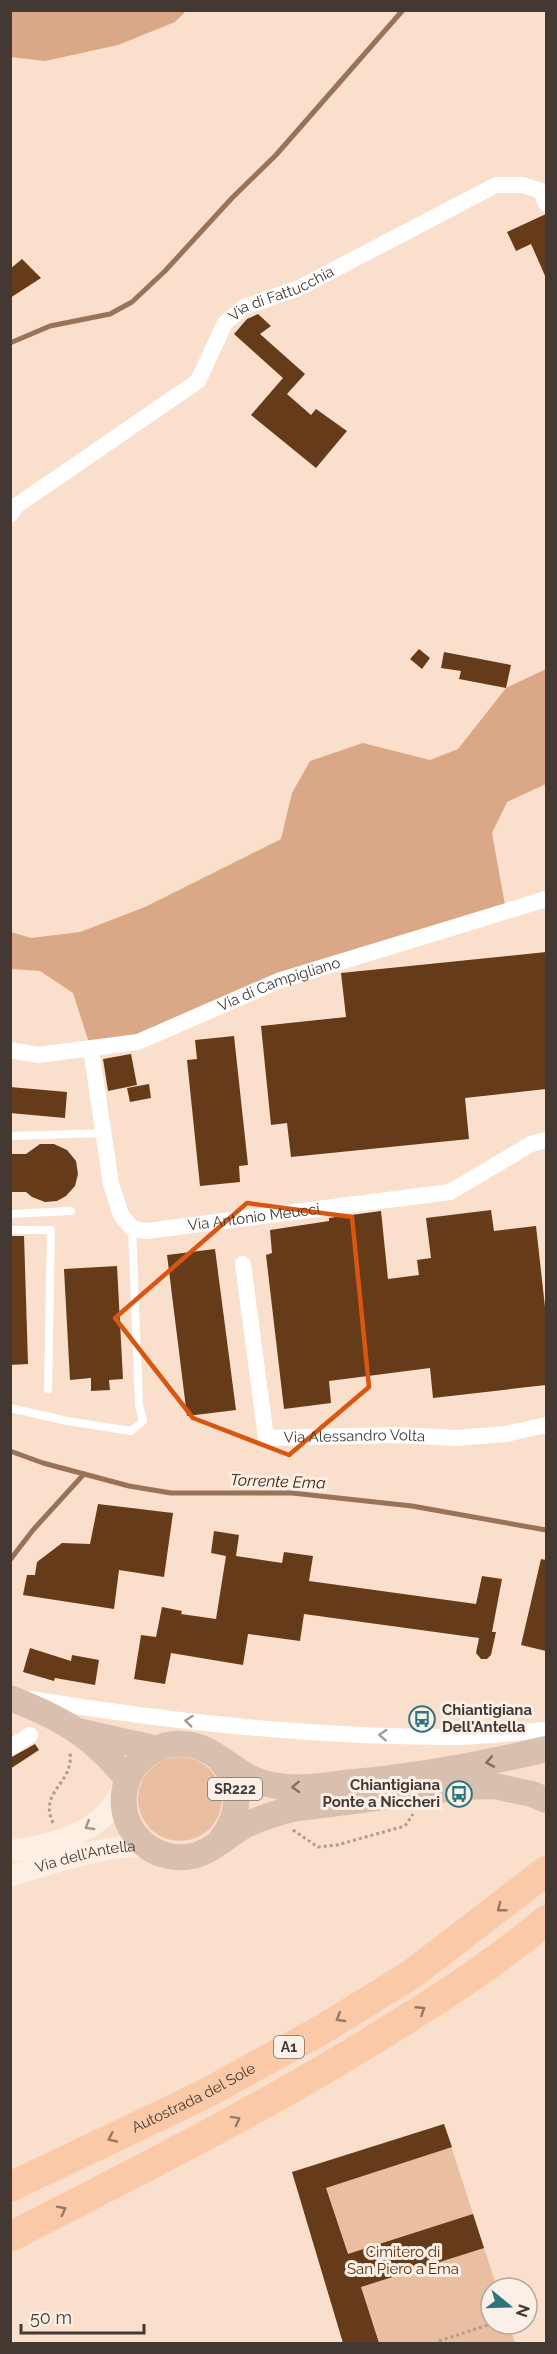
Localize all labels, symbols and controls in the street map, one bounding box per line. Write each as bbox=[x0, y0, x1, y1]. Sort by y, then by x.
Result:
street label: Via di Fattucchia bbox=[225, 262, 337, 325]
street label: Via di Campigliano bbox=[215, 953, 343, 1015]
street label: Via Antonio Meucci bbox=[187, 1200, 321, 1235]
street label: Via Alessandro Volta bbox=[283, 1426, 426, 1447]
water label: Torrente Ema bbox=[230, 1470, 326, 1493]
place label: Chiantigiana Dell'Antella bbox=[442, 1701, 532, 1736]
bus stop icon: Chiantigiana Dell'Antella bbox=[407, 1704, 437, 1734]
one-way arrow bbox=[184, 1716, 193, 1728]
one-way arrow bbox=[379, 1729, 388, 1742]
one-way arrow bbox=[485, 1755, 495, 1768]
place label: Chiantigiana Ponte a Niccheri bbox=[322, 1776, 440, 1811]
road number: SR222 bbox=[208, 1778, 262, 1800]
bus stop icon: Chiantigiana Ponte a Niccheri bbox=[444, 1779, 474, 1809]
one-way arrow bbox=[292, 1780, 301, 1793]
one-way arrow bbox=[85, 1818, 95, 1830]
street label: Via dell'Antella bbox=[33, 1837, 136, 1876]
one-way arrow bbox=[496, 1901, 507, 1912]
one-way arrow bbox=[415, 2005, 425, 2017]
one-way arrow bbox=[336, 2011, 346, 2023]
road number: A1 bbox=[274, 2036, 304, 2058]
street label: Autostrada del Sole bbox=[129, 2059, 259, 2137]
one-way arrow bbox=[229, 2116, 240, 2127]
one-way arrow bbox=[107, 2130, 118, 2142]
one-way arrow bbox=[56, 2206, 67, 2217]
park label: Cimitero di San Piero a Ema bbox=[347, 2243, 459, 2278]
north arrow bbox=[479, 2276, 539, 2336]
scale bar bbox=[21, 2297, 144, 2335]
text: N bbox=[512, 2302, 534, 2320]
text: 50 m bbox=[30, 2307, 72, 2328]

